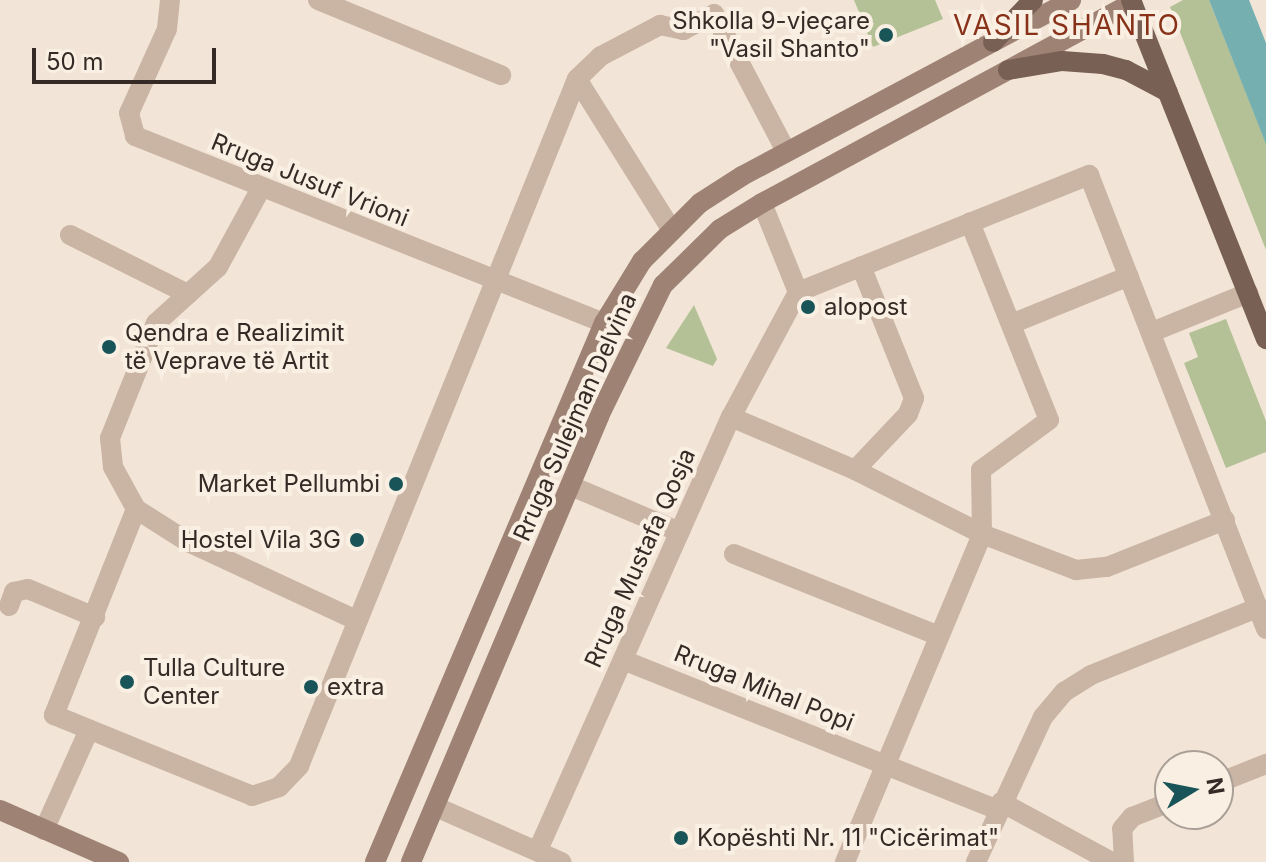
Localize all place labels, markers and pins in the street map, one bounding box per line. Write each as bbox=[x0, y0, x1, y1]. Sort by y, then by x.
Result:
place label: Shkolla 9-vjeçare "Vasil Shanto" bbox=[672, 7, 870, 63]
marker: Shkolla 9-vjeçare "Vasil Shanto" bbox=[877, 26, 895, 44]
place label: alopost bbox=[824, 293, 907, 321]
marker: alopost bbox=[799, 298, 817, 316]
place label: Qendra e Realizimit të Veprave të Artit bbox=[125, 319, 344, 375]
marker: Qendra e Realizimit të Veprave të Artit bbox=[100, 338, 118, 356]
place label: Market Pellumbi bbox=[198, 470, 380, 498]
marker: Market Pellumbi bbox=[387, 475, 405, 493]
place label: Hostel Vila 3G bbox=[181, 526, 341, 554]
marker: Hostel Vila 3G bbox=[348, 531, 366, 549]
place label: Tulla Culture Center bbox=[143, 654, 285, 710]
marker: Tulla Culture Center bbox=[118, 673, 136, 691]
place label: extra bbox=[327, 673, 384, 701]
marker: extra bbox=[302, 678, 320, 696]
place label: Kopështi Nr. 11 "Cicërimat" bbox=[697, 824, 999, 852]
marker: Kopështi Nr. 11 "Cicërimat" bbox=[672, 829, 690, 847]

